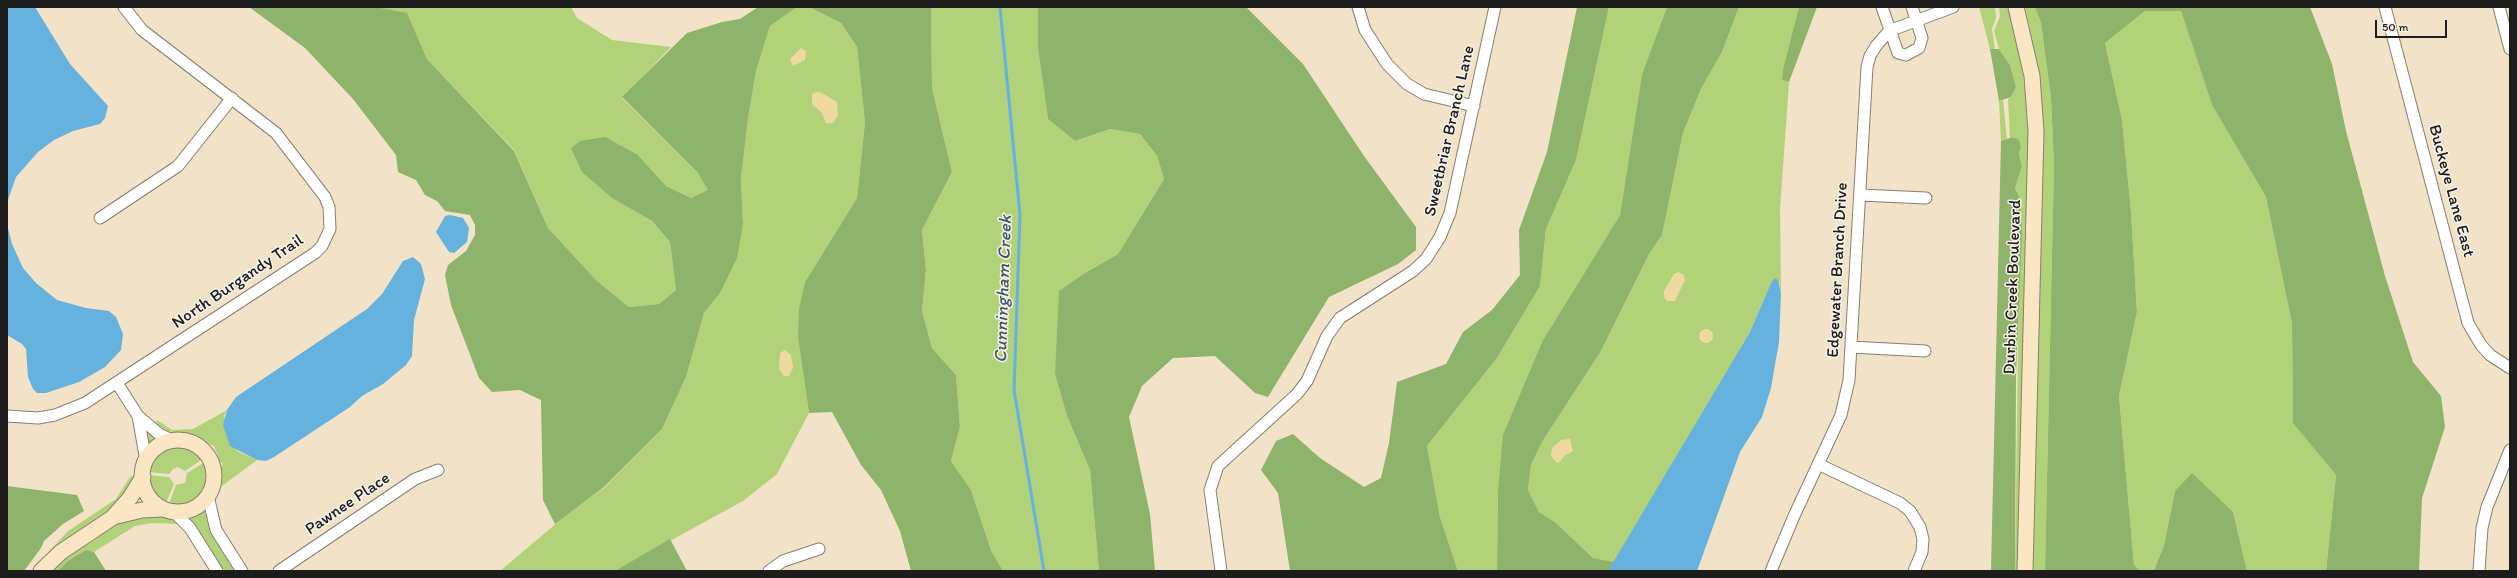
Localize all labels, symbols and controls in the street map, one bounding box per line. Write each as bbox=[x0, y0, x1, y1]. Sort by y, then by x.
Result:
scale bar bbox=[2377, 12, 2449, 38]
text: 50 m bbox=[2382, 20, 2408, 34]
street label: Sweetbriar Branch Lane bbox=[1420, 44, 1480, 218]
street label: Buckeye Lane East bbox=[2424, 123, 2478, 259]
street label: Edgewater Branch Drive bbox=[1823, 182, 1853, 358]
street label: Durbin Creek Boulevard bbox=[2000, 199, 2026, 375]
water label: Cunningham Creek bbox=[991, 215, 1017, 363]
street label: North Burgandy Trail bbox=[168, 230, 308, 334]
street label: Pawnee Place bbox=[302, 468, 394, 540]

